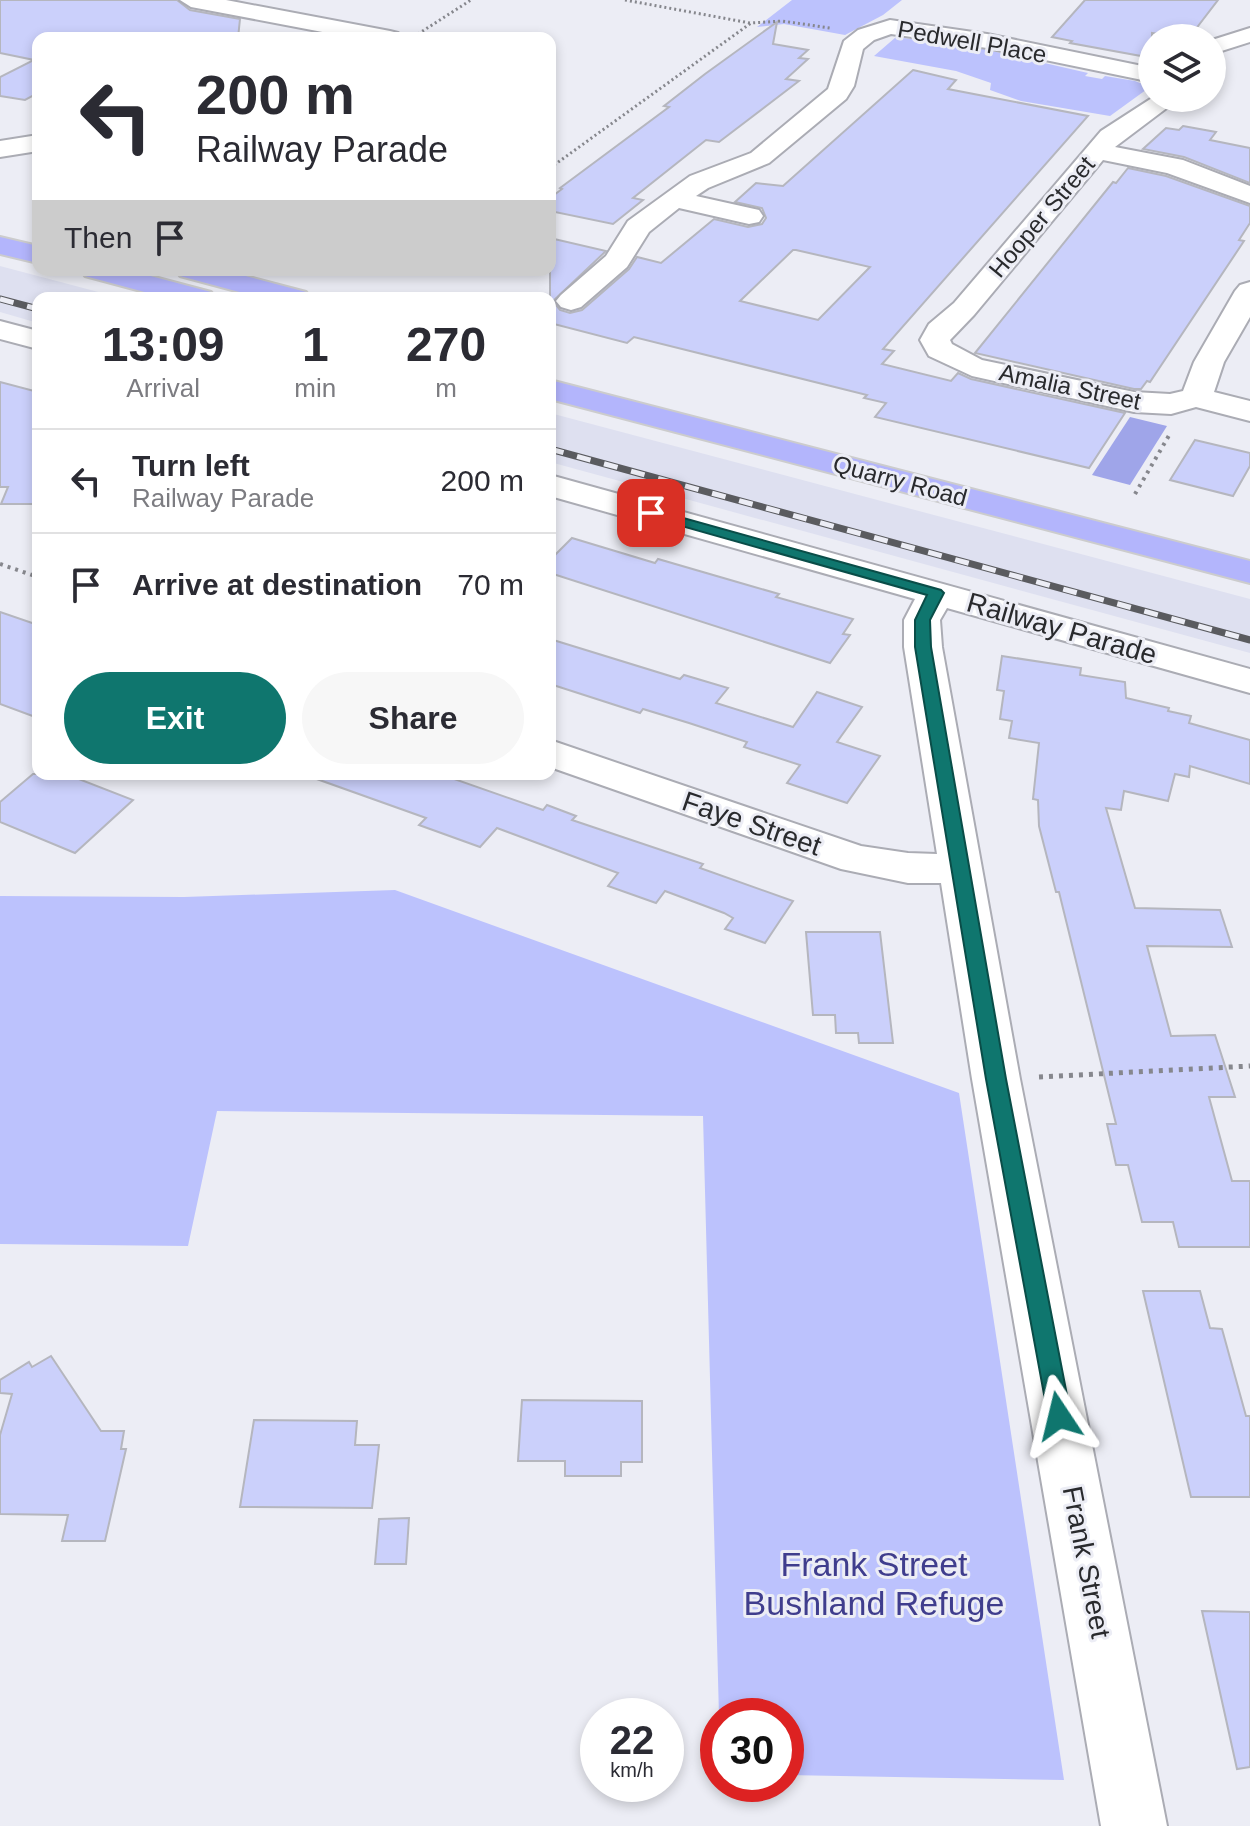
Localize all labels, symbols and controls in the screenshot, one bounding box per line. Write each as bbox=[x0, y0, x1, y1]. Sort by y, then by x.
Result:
street label: Pedwell Place bbox=[896, 15, 1049, 68]
map controls bbox=[1138, 24, 1226, 112]
button: layers bbox=[1138, 24, 1226, 112]
text: 200 m bbox=[196, 63, 355, 126]
icon: left bbox=[64, 64, 168, 168]
text: Railway Parade bbox=[196, 129, 448, 170]
street label: Hooper Street bbox=[983, 151, 1100, 283]
icon: arrive bbox=[148, 216, 192, 260]
text: Then bbox=[64, 221, 132, 254]
text: 13:09 bbox=[102, 318, 225, 371]
text: 1 bbox=[302, 318, 329, 371]
text: 270 bbox=[406, 318, 486, 371]
street label: Amalia Street bbox=[997, 358, 1144, 415]
text: Arrival bbox=[126, 373, 200, 403]
text: min bbox=[294, 373, 336, 403]
text: m bbox=[435, 373, 457, 403]
text: Turn left bbox=[132, 449, 250, 482]
street label: Quarry Road bbox=[830, 450, 970, 511]
icon: left bbox=[64, 459, 108, 503]
text: 200 m bbox=[441, 464, 524, 497]
pin bbox=[617, 479, 685, 547]
text: Railway Parade bbox=[132, 483, 314, 513]
icon: arrive bbox=[629, 491, 673, 535]
icon: arrive bbox=[64, 563, 108, 607]
text: Arrive at destination bbox=[132, 568, 422, 601]
text: 70 m bbox=[457, 568, 524, 601]
street label: Railway Parade bbox=[963, 587, 1160, 670]
button: Exit bbox=[64, 672, 286, 764]
button: Share bbox=[302, 672, 524, 764]
street label: Faye Street bbox=[678, 785, 826, 862]
position arrow bbox=[1017, 1374, 1101, 1458]
street label: Frank Street bbox=[1057, 1484, 1116, 1641]
park label: Frank Street Bushland Refuge bbox=[744, 1545, 1004, 1622]
speed limit sign: 30 bbox=[700, 1698, 804, 1802]
text: 22 bbox=[610, 1718, 654, 1762]
text: km/h bbox=[610, 1759, 654, 1781]

